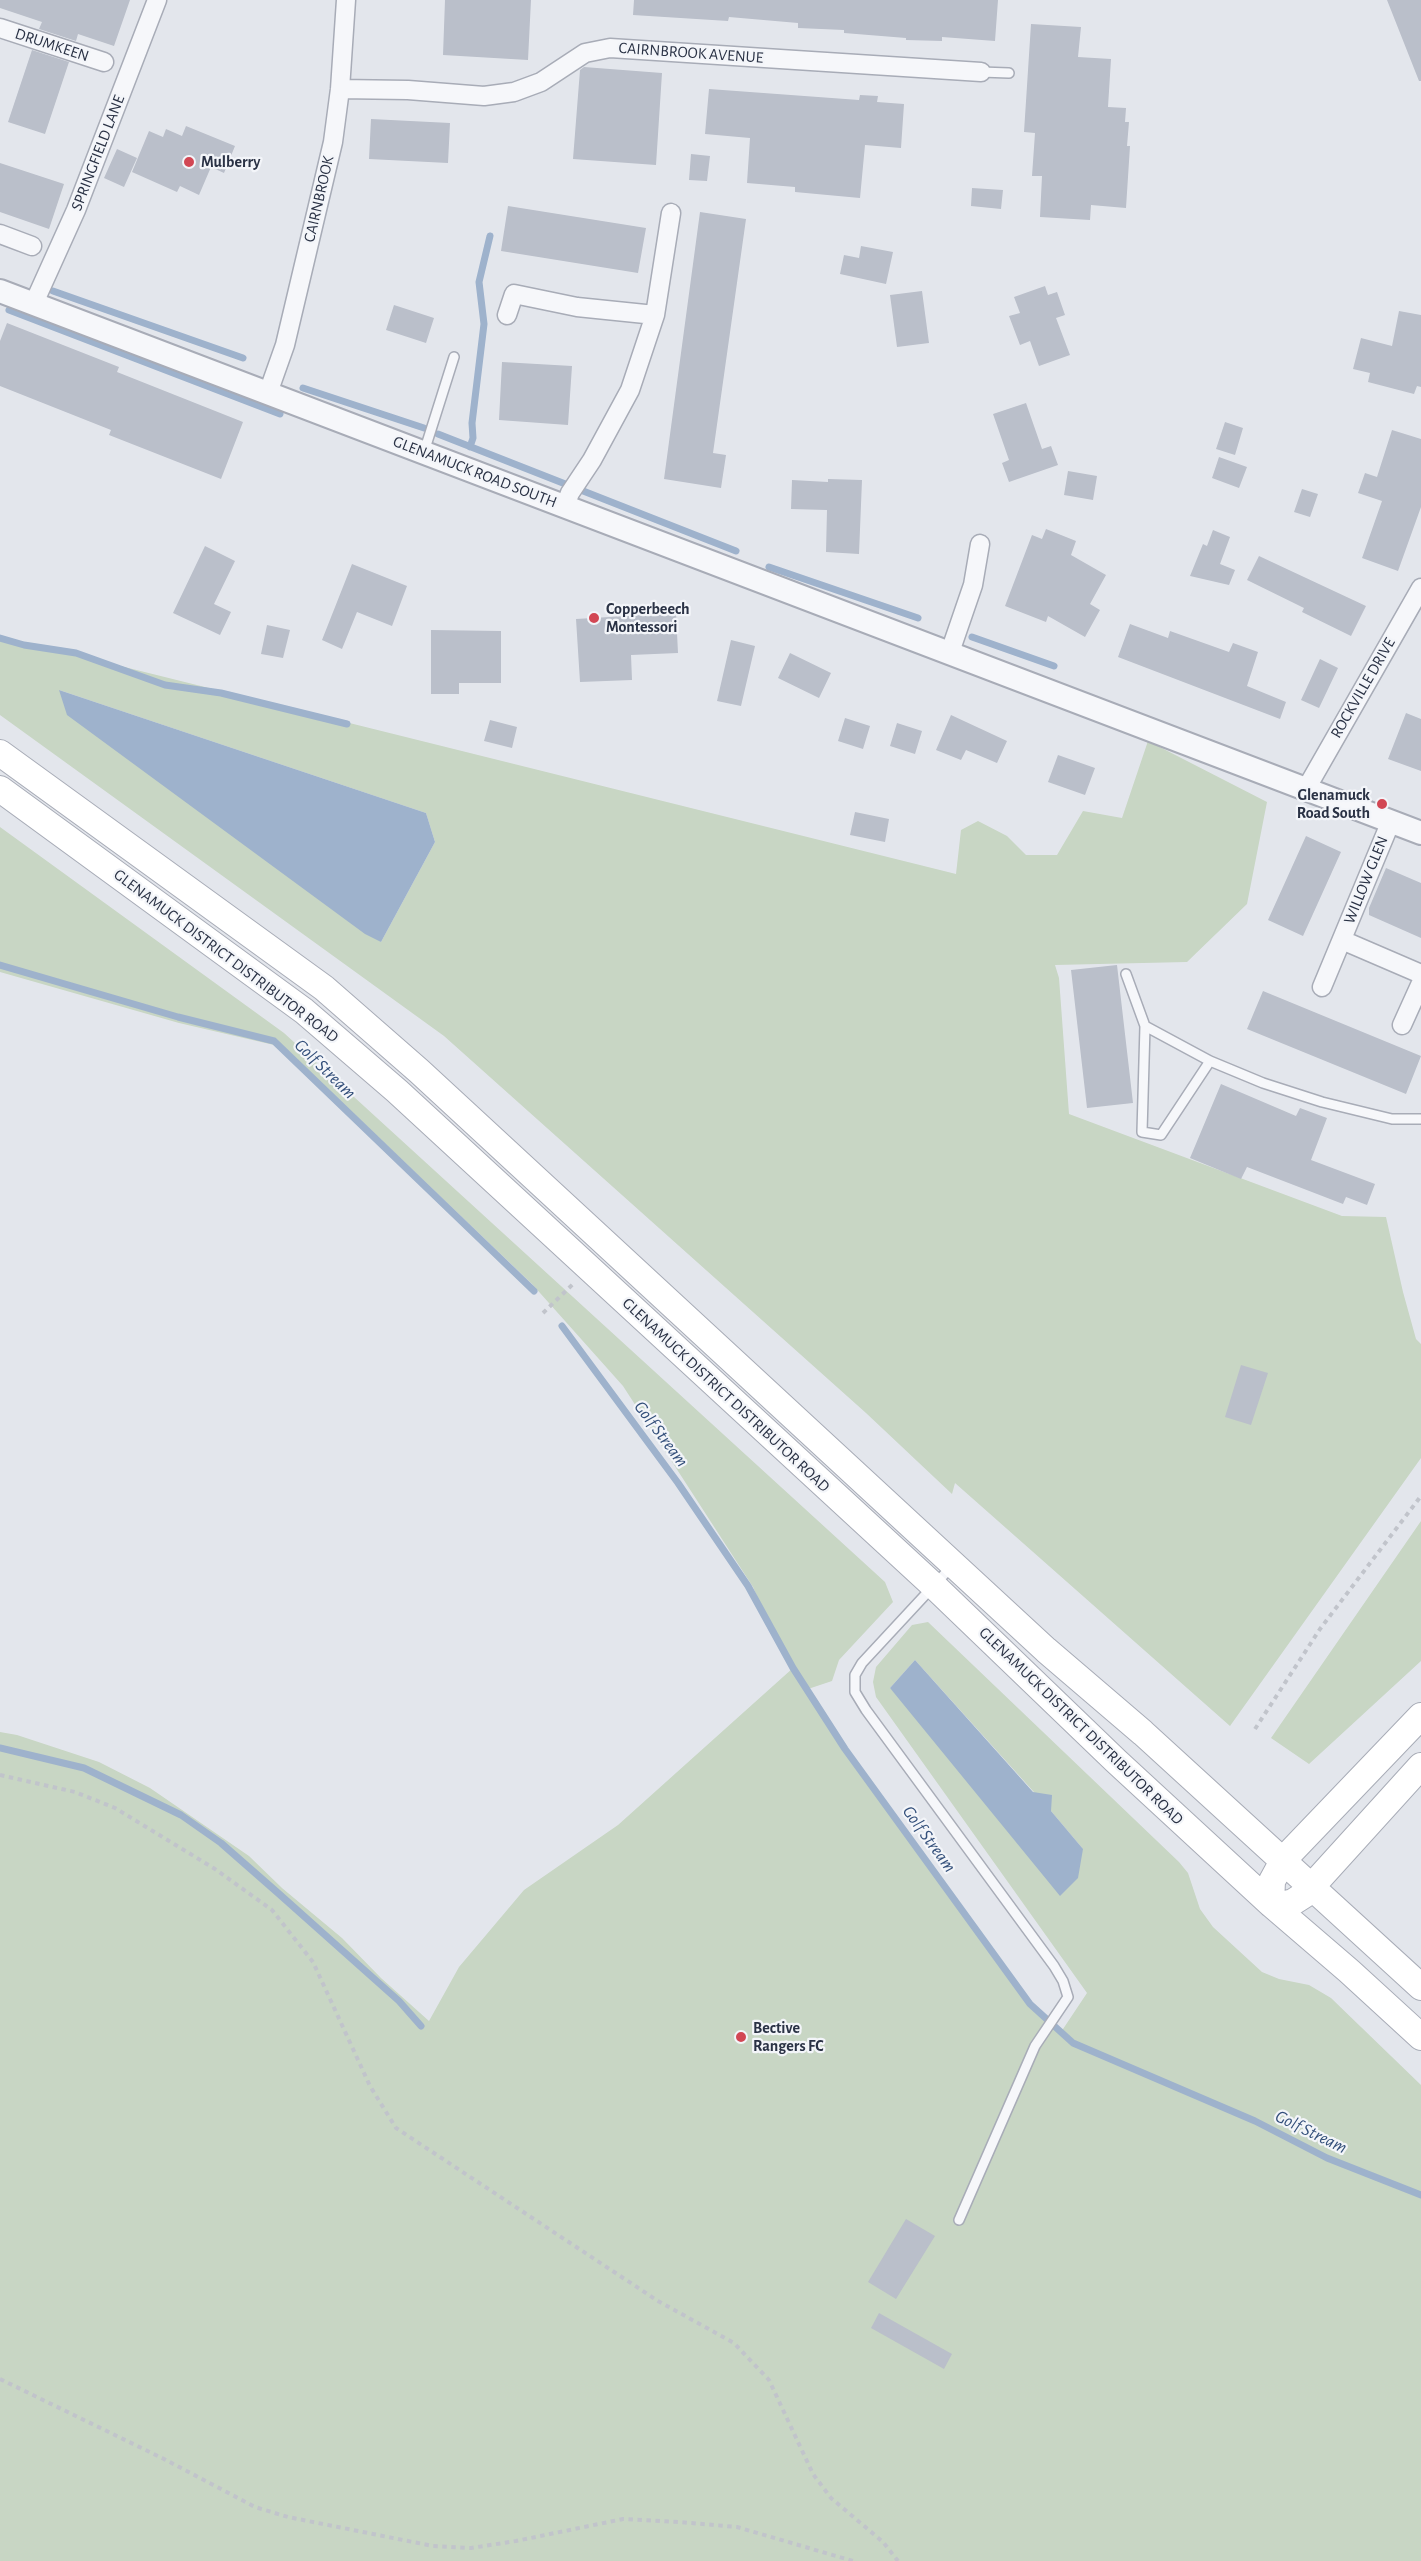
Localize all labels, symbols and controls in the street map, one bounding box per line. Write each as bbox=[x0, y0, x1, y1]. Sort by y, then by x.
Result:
street label: DRUMKEEN bbox=[13, 24, 91, 66]
street label: CAIRNBROOK AVENUE bbox=[618, 38, 764, 68]
street label: SPRINGFIELD LANE bbox=[67, 92, 129, 214]
place label: Mulberry bbox=[201, 152, 260, 172]
street label: CAIRNBROOK bbox=[300, 154, 338, 244]
marker: Mulberry bbox=[182, 155, 196, 169]
street label: GLENAMUCK ROAD SOUTH bbox=[390, 432, 560, 512]
place label: Copperbeech Montessori bbox=[606, 599, 690, 637]
marker: Copperbeech Montessori bbox=[587, 611, 601, 625]
street label: ROCKVILLE DRIVE bbox=[1326, 634, 1400, 742]
place label: Glenamuck Road South bbox=[1297, 785, 1370, 823]
marker: Glenamuck Road South bbox=[1375, 797, 1389, 811]
street label: WILLOW GLEN bbox=[1340, 833, 1392, 927]
street label: GLENAMUCK DISTRICT DISTRIBUTOR ROAD bbox=[110, 865, 342, 1047]
water label: Golf Stream bbox=[290, 1034, 360, 1104]
street label: GLENAMUCK DISTRICT DISTRIBUTOR ROAD bbox=[618, 1294, 834, 1496]
water label: Golf Stream bbox=[629, 1397, 693, 1471]
street label: GLENAMUCK DISTRICT DISTRIBUTOR ROAD bbox=[975, 1623, 1187, 1829]
water label: Golf Stream bbox=[898, 1801, 960, 1877]
place label: Bective Rangers FC bbox=[753, 2018, 824, 2056]
marker: Bective Rangers FC bbox=[734, 2030, 748, 2044]
water label: Golf Stream bbox=[1272, 2105, 1350, 2159]

